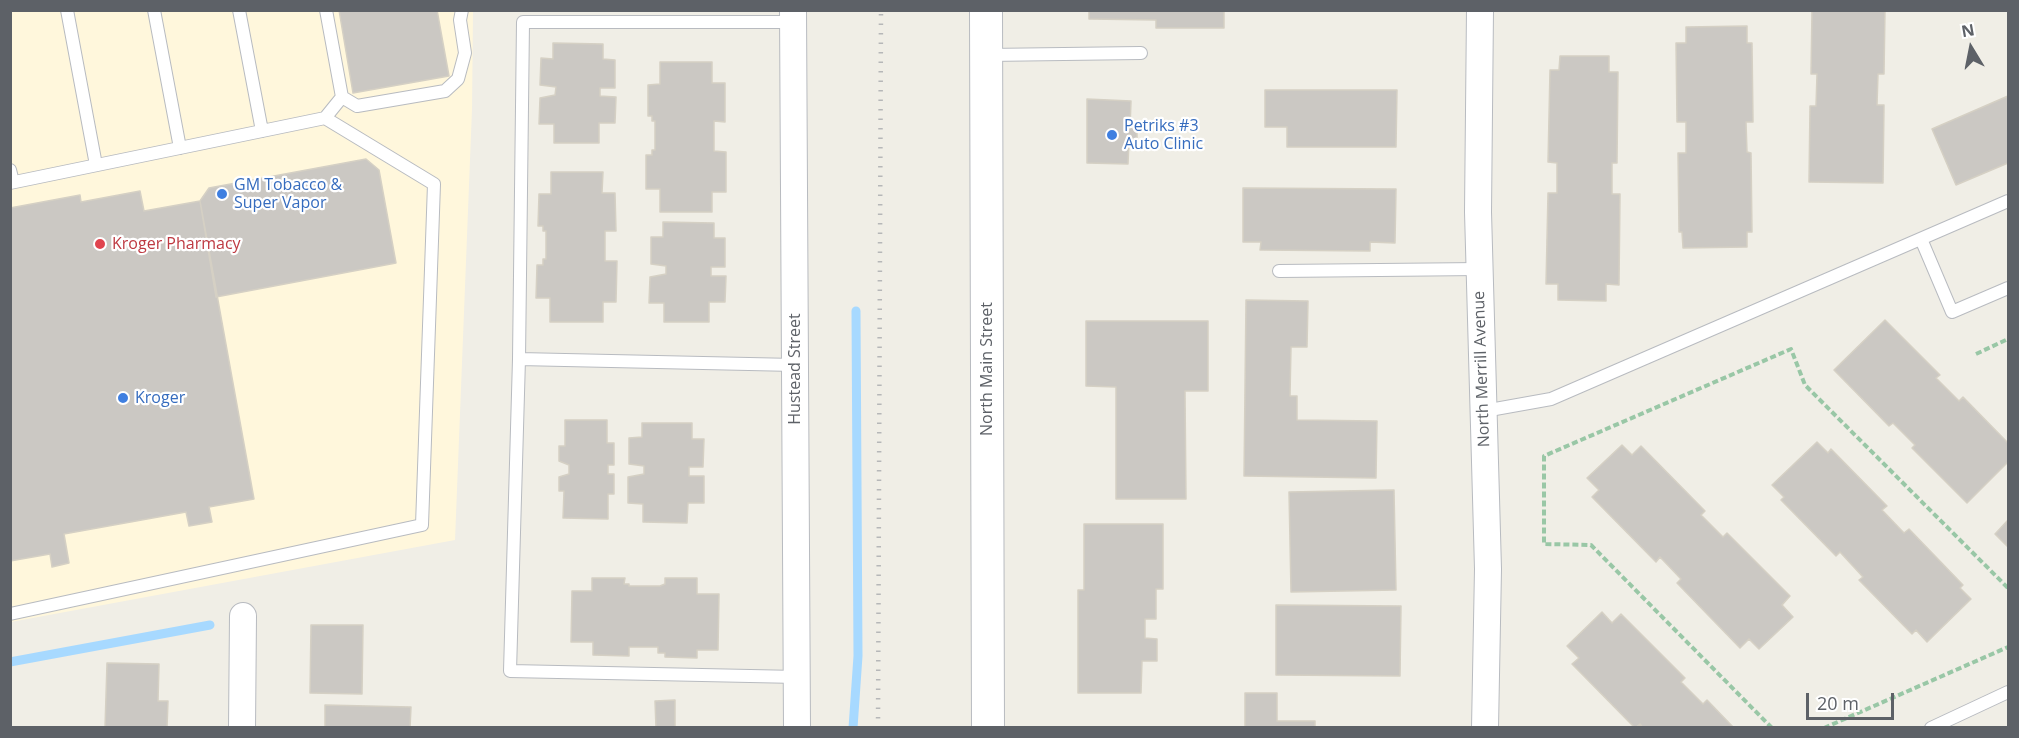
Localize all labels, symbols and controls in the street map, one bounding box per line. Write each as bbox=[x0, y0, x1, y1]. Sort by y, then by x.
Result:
north arrow bbox=[1941, 18, 2001, 78]
text: N bbox=[1960, 18, 1976, 42]
place label: Petriks #3 Auto Clinic bbox=[1124, 116, 1203, 154]
marker: Petriks #3 Auto Clinic bbox=[1105, 128, 1119, 142]
place label: GM Tobacco & Super Vapor bbox=[234, 175, 342, 213]
marker: GM Tobacco & Super Vapor bbox=[215, 187, 229, 201]
place label: Kroger Pharmacy bbox=[112, 234, 241, 254]
marker: Kroger Pharmacy bbox=[93, 237, 107, 251]
street label: North Merrill Avenue bbox=[1470, 291, 1494, 447]
street label: North Main Street bbox=[977, 302, 997, 436]
street label: Hustead Street bbox=[785, 313, 805, 425]
place label: Kroger bbox=[135, 388, 185, 408]
marker: Kroger bbox=[116, 391, 130, 405]
scale bar bbox=[1809, 681, 1898, 719]
text: 20 m bbox=[1817, 691, 1859, 715]

